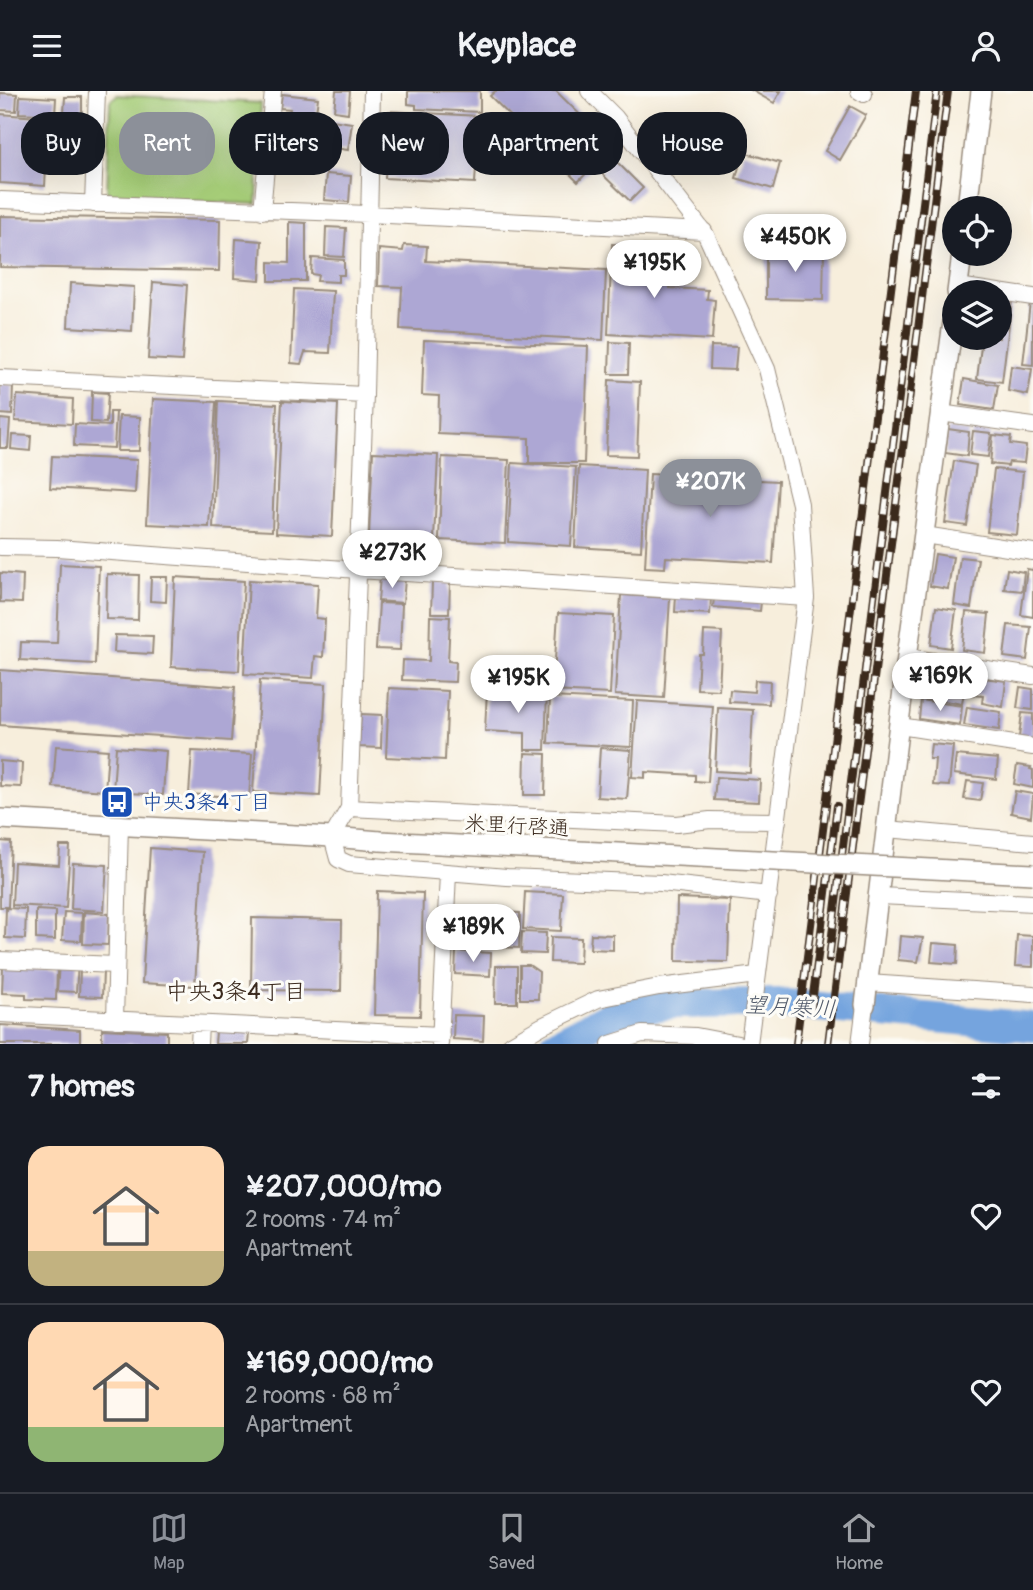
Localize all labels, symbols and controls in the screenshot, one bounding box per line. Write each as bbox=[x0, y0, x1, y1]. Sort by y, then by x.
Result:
text: Keyplace bbox=[457, 26, 576, 66]
icon: menu bbox=[28, 27, 66, 65]
icon: person bbox=[967, 27, 1005, 65]
chip: Buy bbox=[21, 112, 105, 175]
chip: Rent bbox=[119, 112, 215, 175]
chip: Filters bbox=[229, 112, 342, 175]
chip: New bbox=[356, 112, 449, 175]
chip: Apartment bbox=[463, 112, 623, 175]
chip: House bbox=[637, 112, 747, 175]
map controls bbox=[942, 196, 1012, 350]
button: locate bbox=[942, 196, 1012, 266]
pin: ¥450K bbox=[746, 215, 844, 274]
text: ¥450K bbox=[759, 222, 831, 251]
pin: ¥195K bbox=[605, 241, 703, 300]
text: ¥195K bbox=[622, 248, 686, 277]
button: layers bbox=[942, 280, 1012, 350]
pin: ¥207K bbox=[661, 459, 759, 519]
text: ¥207K bbox=[675, 467, 745, 496]
pin: ¥273K bbox=[343, 531, 441, 590]
text: ¥273K bbox=[358, 538, 426, 567]
pin: ¥169K bbox=[891, 653, 989, 713]
pin: ¥195K bbox=[469, 655, 567, 715]
text: ¥169K bbox=[908, 661, 972, 690]
text: ¥195K bbox=[486, 663, 550, 692]
bus stop icon: 中央3条4丁目 bbox=[98, 783, 136, 821]
place label: 中央3条4丁目 bbox=[142, 789, 271, 816]
street label: 米里行啓通 bbox=[464, 810, 570, 842]
pin: ¥189K bbox=[424, 905, 522, 964]
text: ¥189K bbox=[442, 912, 504, 941]
district label: 中央3条4丁目 bbox=[165, 977, 307, 1006]
water label: 望月寒川 bbox=[743, 990, 837, 1024]
icon: filters bbox=[967, 1067, 1005, 1105]
text: 7 homes bbox=[28, 1068, 135, 1105]
text: ¥207,000/mo bbox=[245, 1168, 442, 1205]
icon: home bbox=[84, 1174, 168, 1258]
icon: heart bbox=[967, 1197, 1005, 1235]
text: 2 rooms · 74 m² bbox=[245, 1205, 401, 1234]
text: Apartment bbox=[245, 1234, 352, 1263]
text: ¥169,000/mo bbox=[245, 1344, 433, 1381]
icon: home bbox=[84, 1350, 168, 1434]
icon: heart bbox=[967, 1373, 1005, 1411]
text: 2 rooms · 68 m² bbox=[245, 1381, 401, 1410]
text: Apartment bbox=[245, 1410, 352, 1439]
tab: Map bbox=[150, 1509, 188, 1575]
tab: Saved bbox=[488, 1509, 535, 1575]
tab: Home bbox=[835, 1509, 883, 1575]

